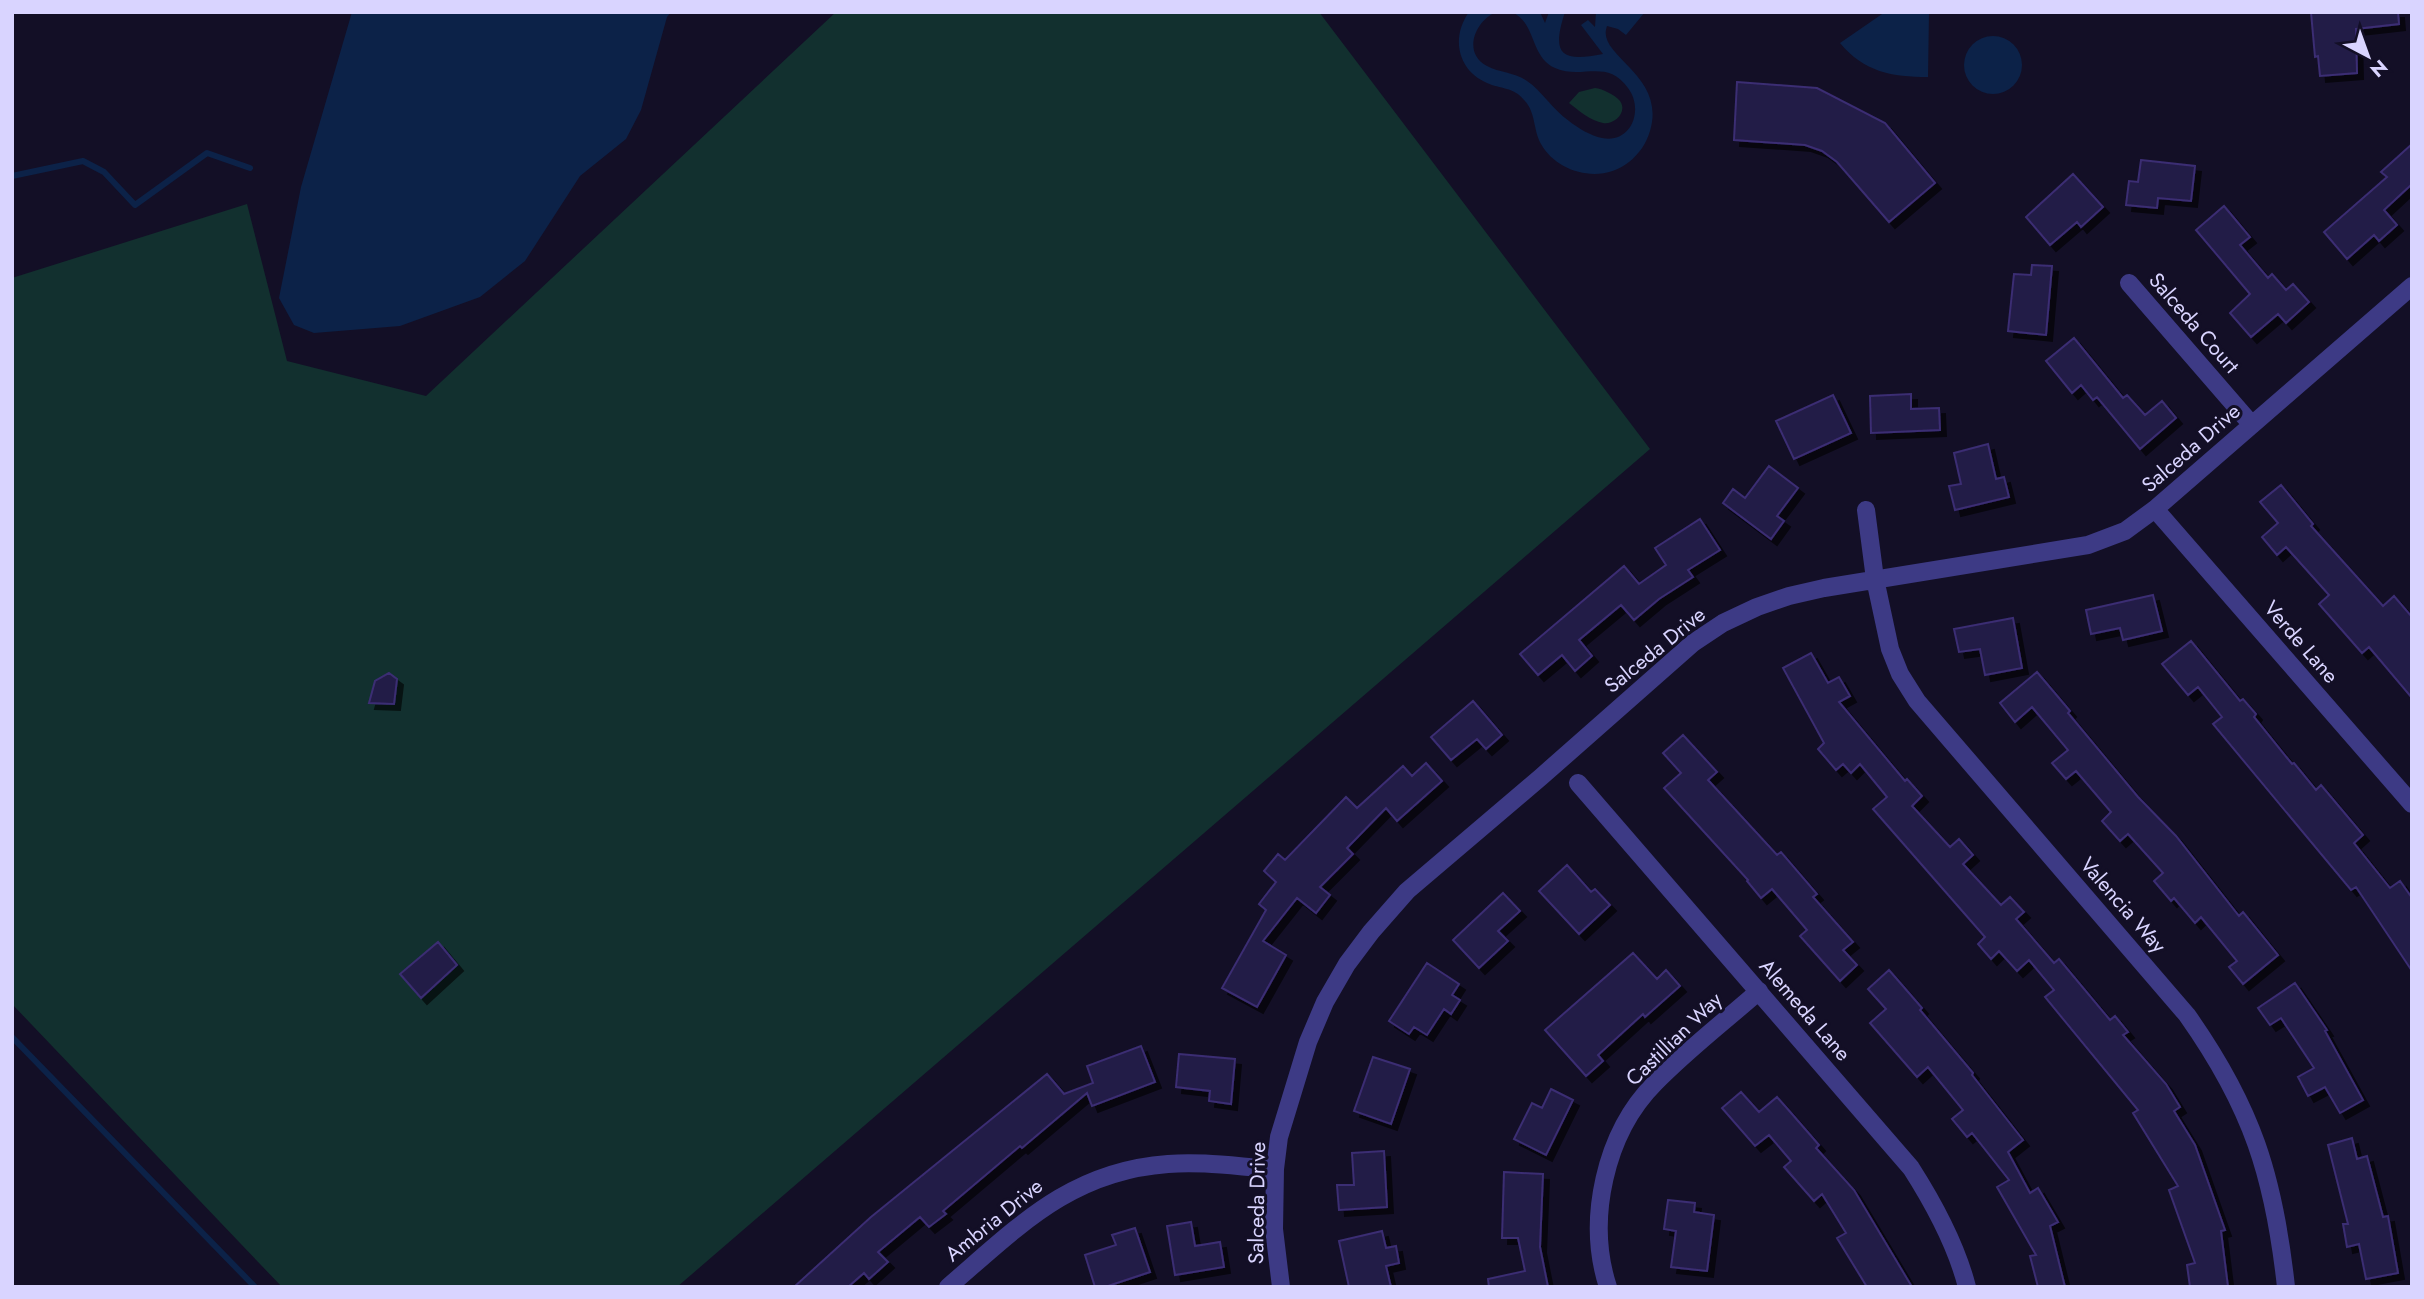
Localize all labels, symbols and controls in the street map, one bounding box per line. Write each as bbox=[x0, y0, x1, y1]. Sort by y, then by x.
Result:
north arrow bbox=[2333, 21, 2403, 91]
text: N bbox=[2364, 53, 2393, 84]
street label: Salceda Court bbox=[2142, 266, 2246, 380]
street label: Salceda Drive bbox=[2135, 396, 2247, 499]
street label: Verde Lane bbox=[2257, 594, 2345, 690]
street label: Salceda Drive bbox=[1598, 600, 1712, 700]
street label: Valencia Way bbox=[2073, 850, 2174, 960]
street label: Alemeda Lane bbox=[1752, 952, 1858, 1068]
street label: Castillian Way bbox=[1619, 985, 1730, 1093]
street label: Salceda Drive bbox=[1241, 1141, 1273, 1264]
street label: Ambria Drive bbox=[939, 1171, 1049, 1269]

